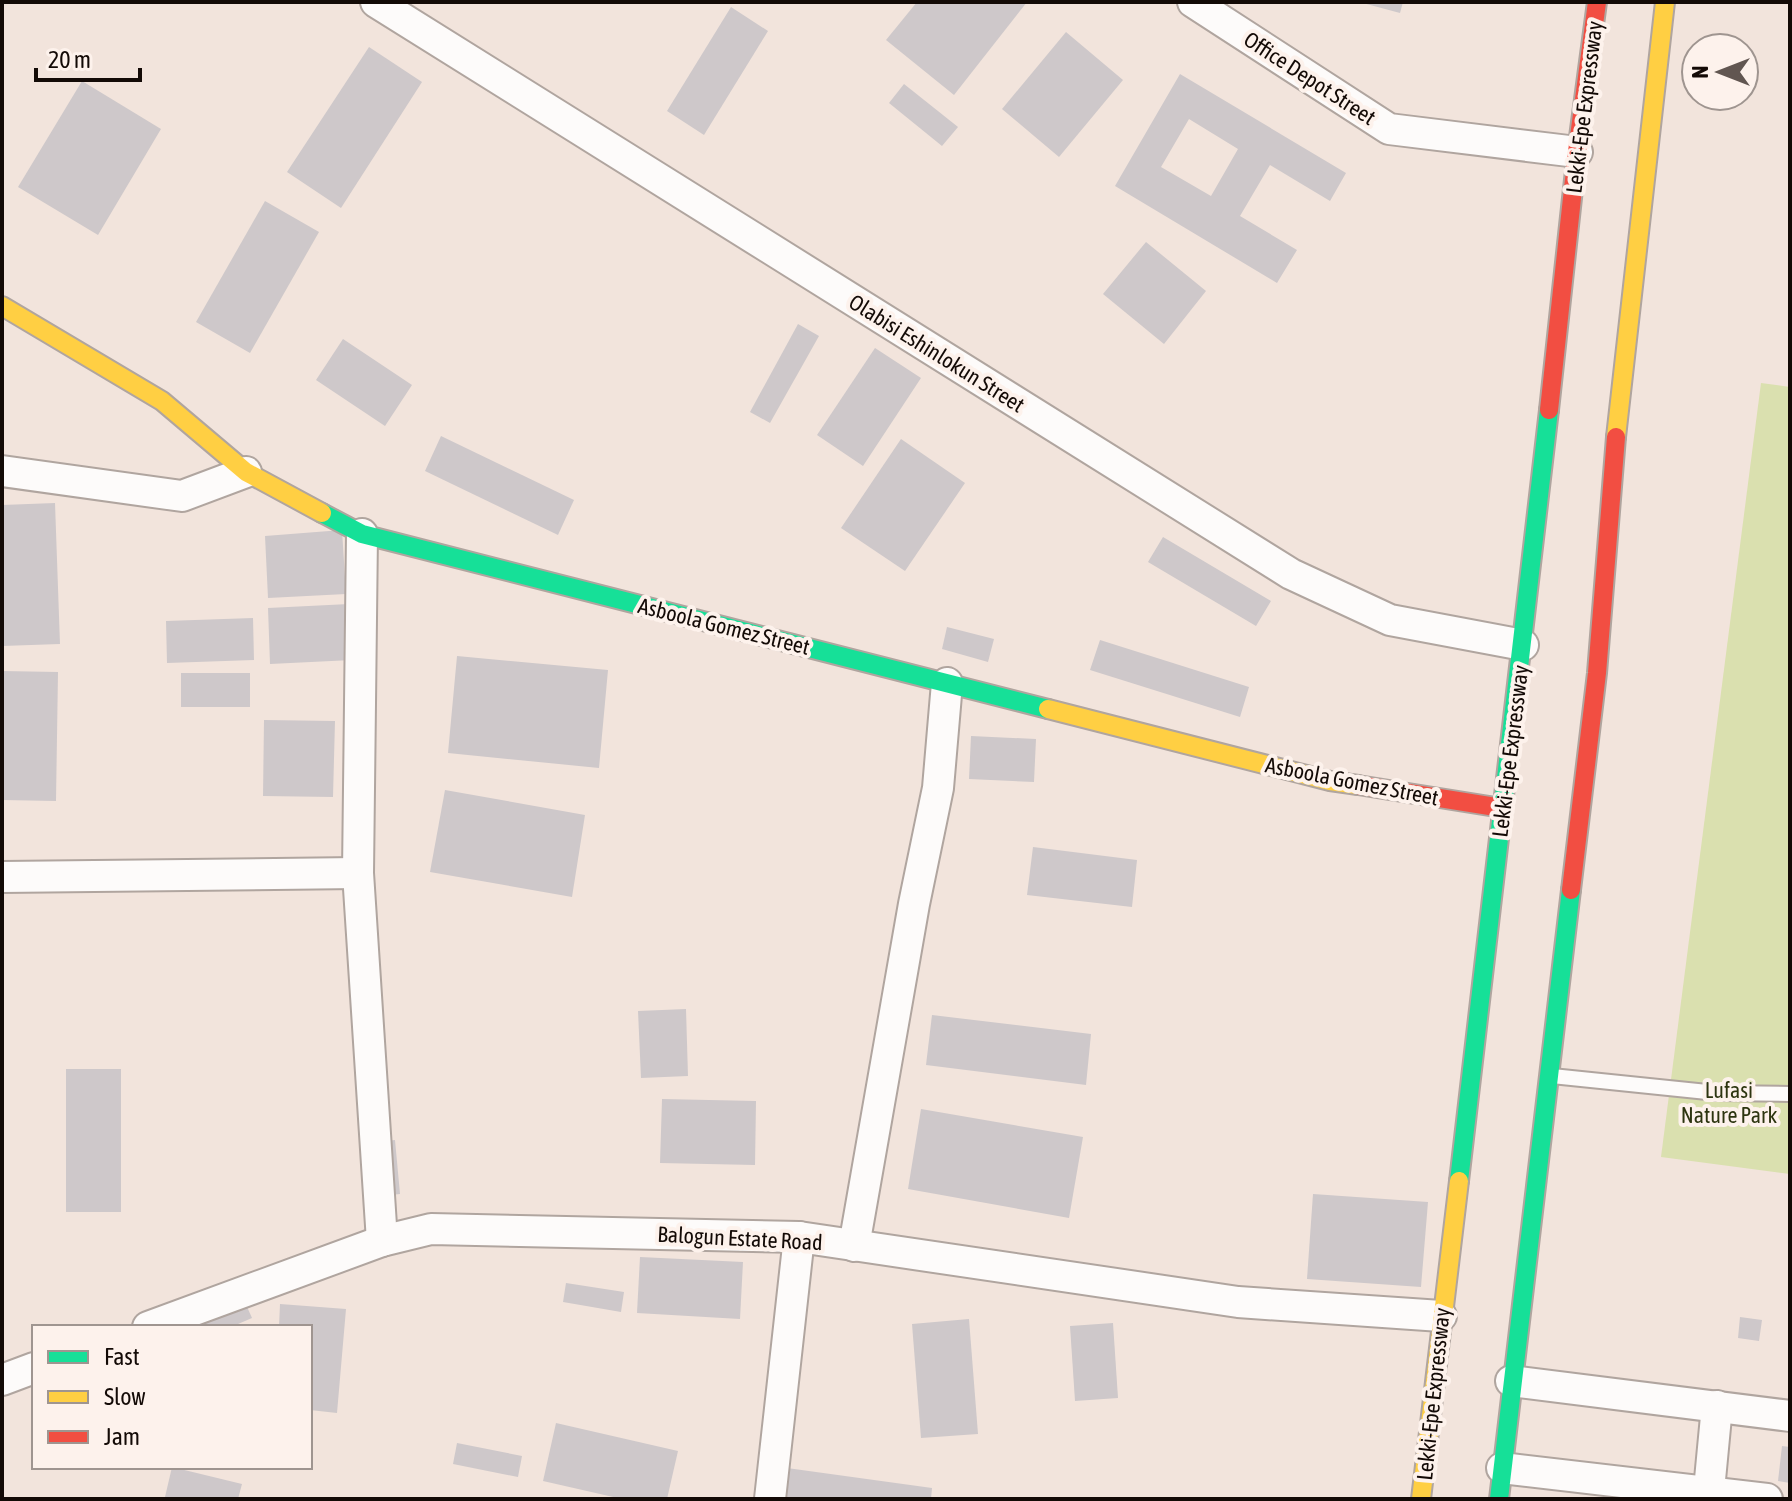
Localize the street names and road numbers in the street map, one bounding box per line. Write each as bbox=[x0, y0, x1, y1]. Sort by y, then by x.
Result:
street label: Lekki-Epe Expressway bbox=[1561, 19, 1607, 195]
street label: Office Depot Street bbox=[1239, 26, 1381, 130]
street label: Olabisi Eshinlokun Street bbox=[844, 288, 1030, 418]
street label: Asboola Gomez Street bbox=[636, 592, 812, 660]
street label: Lekki-Epe Expressway bbox=[1487, 663, 1533, 839]
street label: Asboola Gomez Street bbox=[1263, 751, 1441, 811]
street label: Balogun Estate Road bbox=[657, 1221, 823, 1255]
street label: Lekki-Epe Expressway bbox=[1411, 1306, 1455, 1482]

